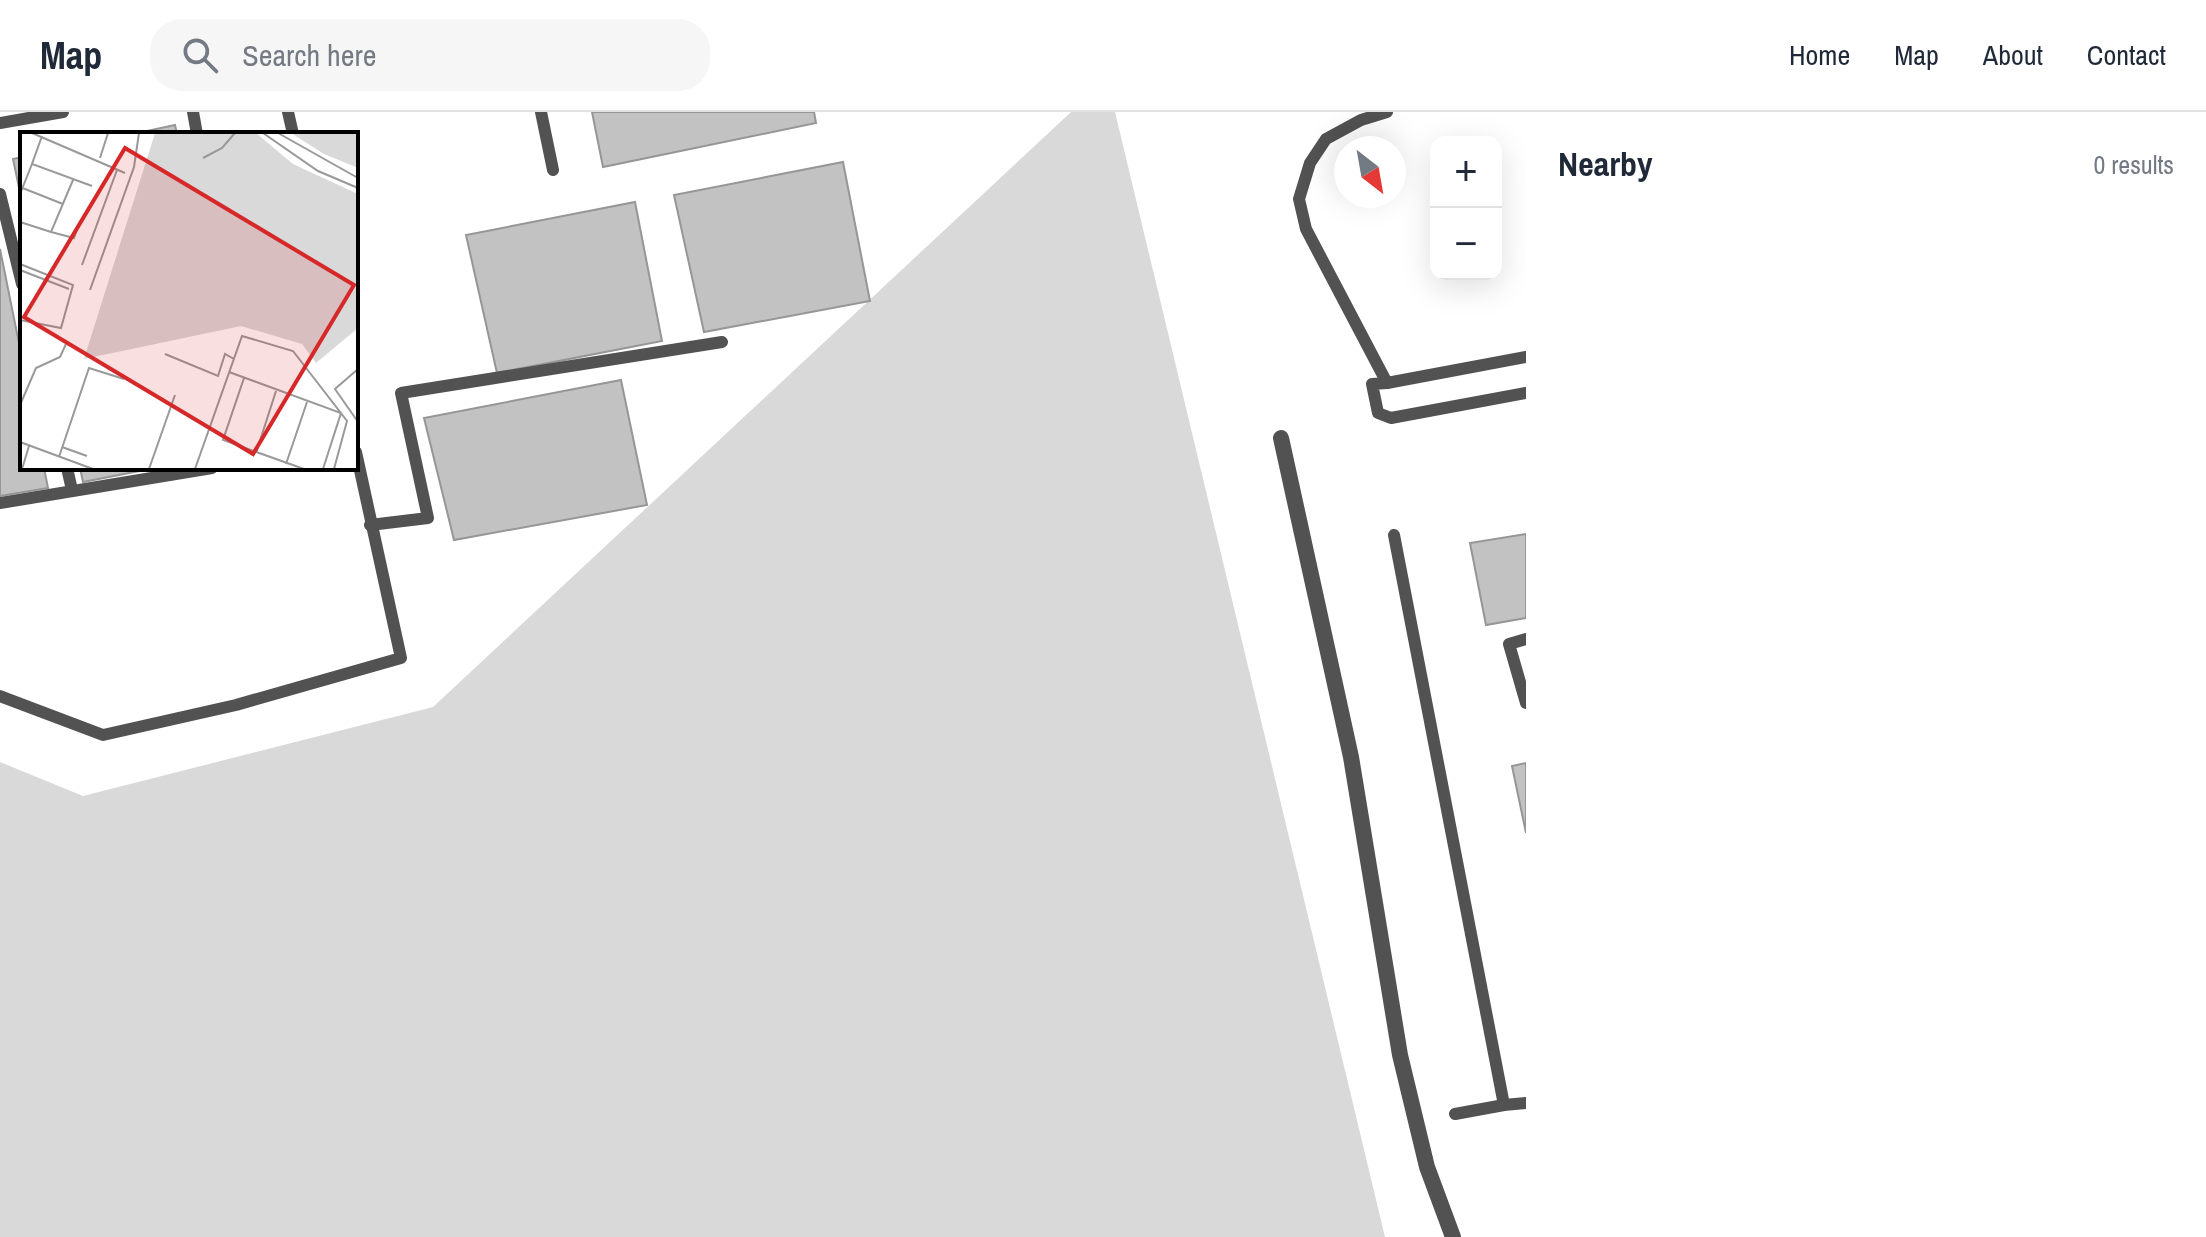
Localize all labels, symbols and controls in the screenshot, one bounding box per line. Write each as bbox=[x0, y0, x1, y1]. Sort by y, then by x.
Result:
search box bbox=[150, 19, 710, 91]
text: Map bbox=[40, 30, 102, 81]
icon: search bbox=[178, 33, 222, 77]
text: Search here bbox=[242, 35, 376, 75]
text: Home bbox=[1789, 36, 1850, 74]
text: Map bbox=[1894, 36, 1939, 74]
text: About bbox=[1983, 36, 2043, 74]
text: Contact bbox=[2087, 36, 2166, 74]
inset map bbox=[20, 132, 358, 470]
north arrow bbox=[1334, 136, 1406, 208]
map controls bbox=[1430, 136, 1502, 280]
button: + bbox=[1430, 136, 1502, 208]
text: Nearby bbox=[1558, 141, 1653, 187]
text: 0 results bbox=[2093, 147, 2174, 182]
button: − bbox=[1430, 208, 1502, 280]

